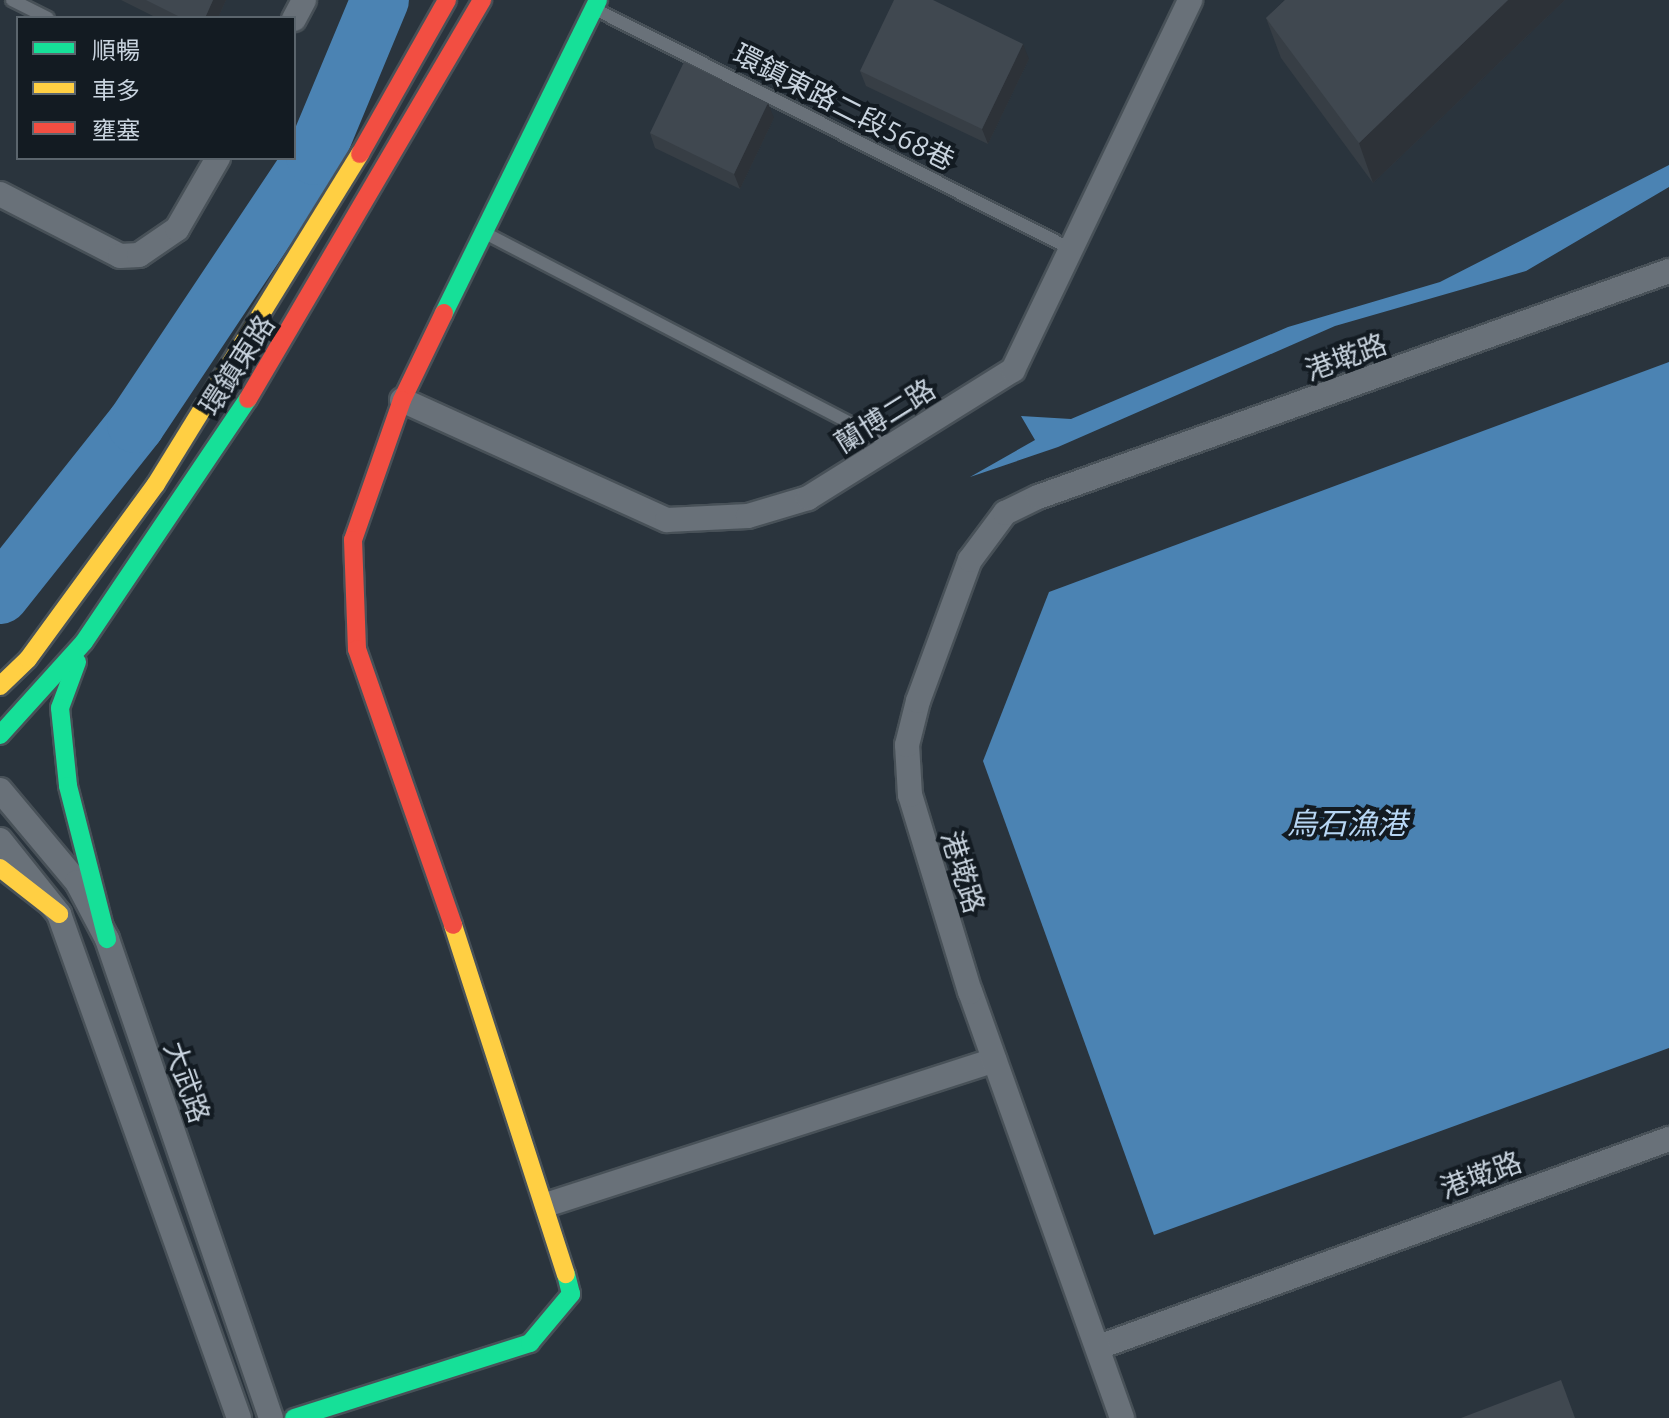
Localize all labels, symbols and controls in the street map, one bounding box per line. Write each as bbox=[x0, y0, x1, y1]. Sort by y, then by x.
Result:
legend bbox=[16, 16, 296, 160]
text: 順暢 bbox=[92, 37, 140, 64]
street label: 環鎮東路二段568巷 bbox=[728, 37, 960, 177]
text: 車多 bbox=[92, 77, 140, 104]
text: 壅塞 bbox=[92, 117, 140, 144]
street label: 環鎮東路 bbox=[192, 309, 282, 421]
street label: 港墘路 bbox=[1301, 327, 1391, 387]
street label: 蘭博二路 bbox=[829, 372, 941, 460]
water label: 烏石漁港 bbox=[1287, 805, 1407, 841]
street label: 港墘路 bbox=[935, 827, 991, 917]
street label: 大武路 bbox=[157, 1037, 217, 1127]
street label: 港墘路 bbox=[1436, 1145, 1526, 1205]

